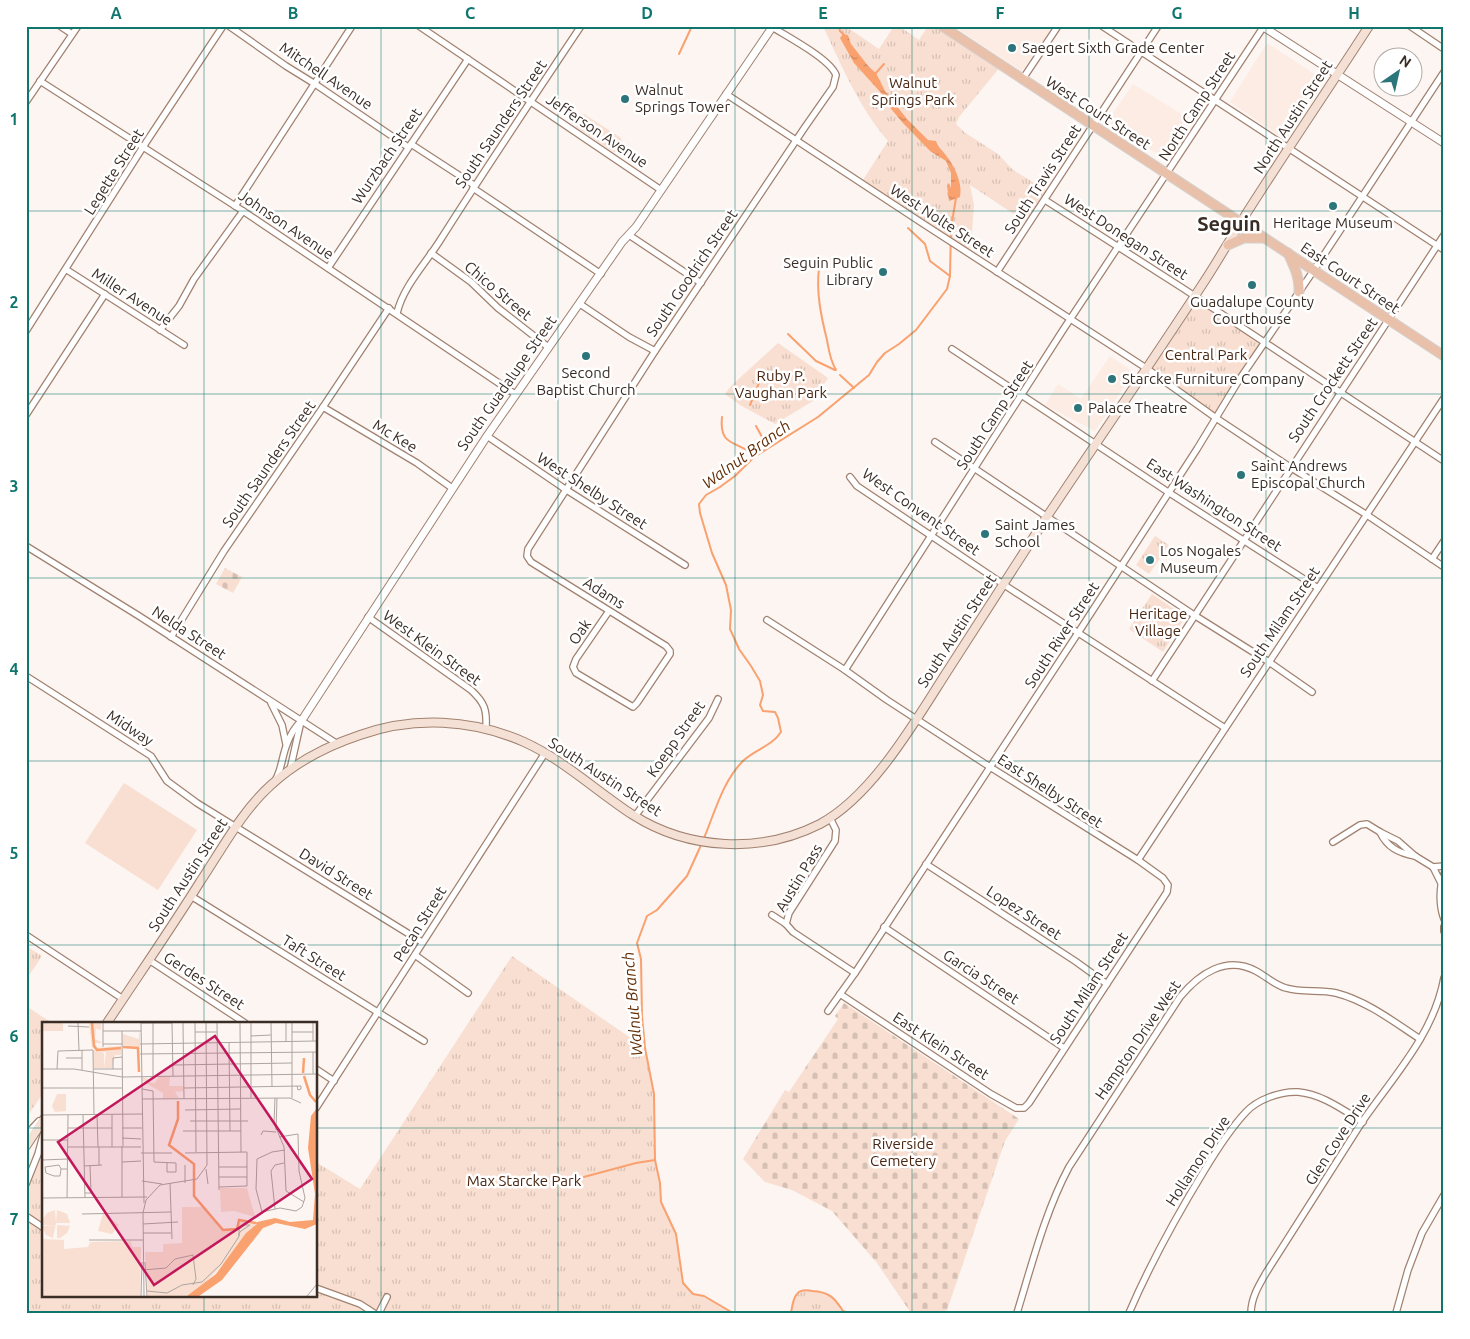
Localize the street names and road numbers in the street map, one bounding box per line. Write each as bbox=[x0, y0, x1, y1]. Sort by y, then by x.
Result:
street label: Mitchell Avenue bbox=[277, 38, 376, 113]
street label: North Camp Street bbox=[1155, 48, 1238, 164]
street label: South Saunders Street bbox=[451, 57, 550, 191]
street label: North Austin Street bbox=[1250, 57, 1336, 176]
street label: West Court Street bbox=[1043, 72, 1154, 153]
street label: Jefferson Avenue bbox=[543, 90, 651, 171]
street label: Wurzbach Street bbox=[348, 104, 425, 207]
street label: South Travis Street bbox=[1001, 121, 1084, 237]
street label: Legette Street bbox=[80, 126, 147, 218]
street label: West Nolte Street bbox=[887, 181, 998, 261]
street label: Johnson Avenue bbox=[235, 186, 337, 263]
street label: West Donegan Street bbox=[1061, 190, 1191, 283]
street label: South Goodrich Street bbox=[643, 206, 741, 339]
street label: East Court Street bbox=[1298, 238, 1403, 317]
street label: Chico Street bbox=[461, 258, 535, 324]
street label: Miller Avenue bbox=[89, 264, 176, 329]
street label: South Guadalupe Street bbox=[454, 312, 560, 453]
street label: South Crockett Street bbox=[1285, 314, 1381, 445]
street label: South Camp Street bbox=[953, 357, 1036, 473]
street label: South Saunders Street bbox=[218, 397, 319, 530]
street label: Mc Kee bbox=[370, 416, 421, 455]
street label: West Shelby Street bbox=[534, 449, 651, 533]
street label: East Washington Street bbox=[1144, 455, 1285, 555]
street label: West Convent Street bbox=[859, 465, 983, 559]
street label: South Milam Street bbox=[1236, 563, 1323, 680]
street label: South Austin Street bbox=[914, 571, 1000, 690]
street label: Adams bbox=[580, 573, 628, 612]
street label: South River Street bbox=[1021, 579, 1102, 691]
street label: Nelda Street bbox=[149, 602, 230, 663]
street label: West Klein Street bbox=[380, 606, 485, 689]
street label: Oak bbox=[565, 615, 594, 648]
street label: Koepp Street bbox=[643, 697, 708, 780]
street label: Midway bbox=[104, 706, 157, 749]
street label: South Austin Street bbox=[546, 734, 665, 820]
street label: East Shelby Street bbox=[995, 750, 1106, 831]
street label: South Austin Street bbox=[145, 815, 231, 934]
street label: Austin Pass bbox=[772, 841, 825, 915]
street label: David Street bbox=[296, 844, 376, 903]
street label: Lopez Street bbox=[984, 882, 1065, 943]
street label: Pecan Street bbox=[390, 883, 449, 964]
street label: South Milam Street bbox=[1046, 929, 1131, 1047]
street label: Taft Street bbox=[279, 931, 350, 984]
street label: Garcia Street bbox=[940, 946, 1022, 1007]
street label: Gerdes Street bbox=[161, 948, 248, 1013]
street label: Hampton Drive West bbox=[1091, 977, 1184, 1102]
street label: East Klein Street bbox=[890, 1008, 992, 1083]
street label: Glen Cove Drive bbox=[1301, 1089, 1374, 1188]
street label: Hollamon Drive bbox=[1162, 1112, 1233, 1209]

